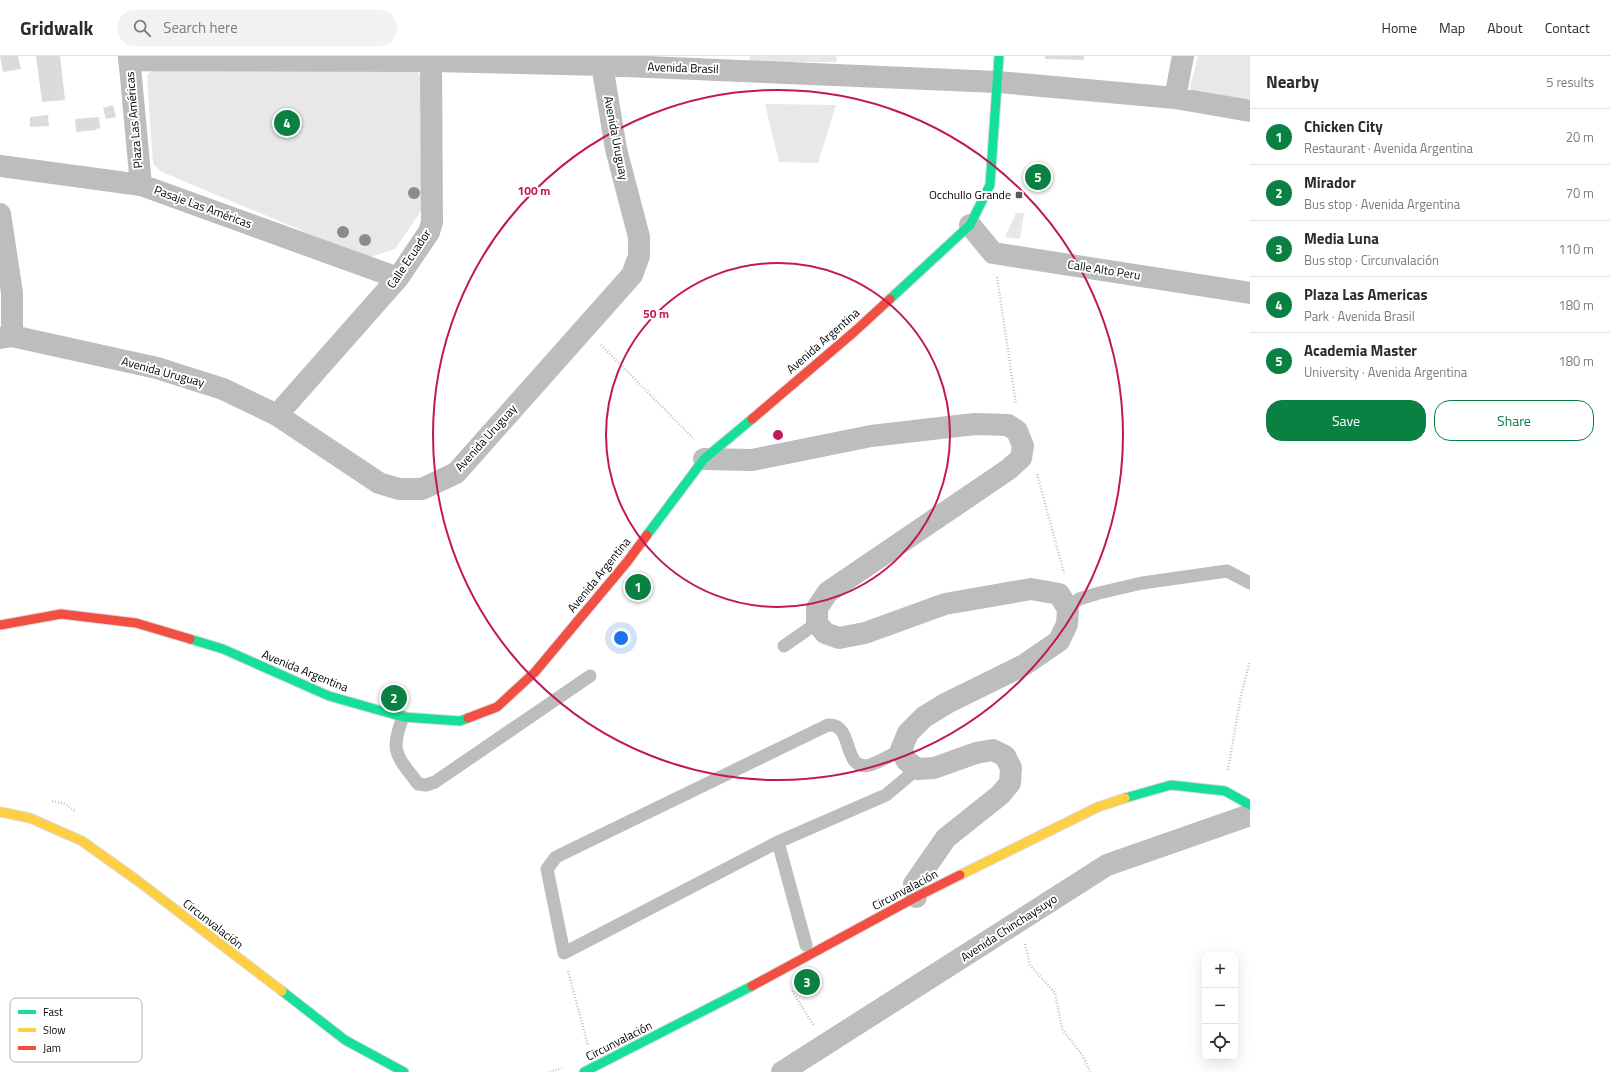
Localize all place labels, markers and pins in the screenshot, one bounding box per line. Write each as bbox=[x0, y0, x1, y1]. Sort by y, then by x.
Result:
pin: 4 bbox=[274, 108, 300, 138]
pin: 5 bbox=[1025, 162, 1051, 192]
place label: Occhullo Grande bbox=[929, 185, 1011, 204]
marker: Occhullo Grande bbox=[1014, 190, 1024, 200]
centre of rings bbox=[771, 428, 785, 442]
pin: 1 bbox=[625, 572, 651, 602]
pin: 2 bbox=[381, 683, 407, 713]
pin: 3 bbox=[794, 967, 820, 997]

